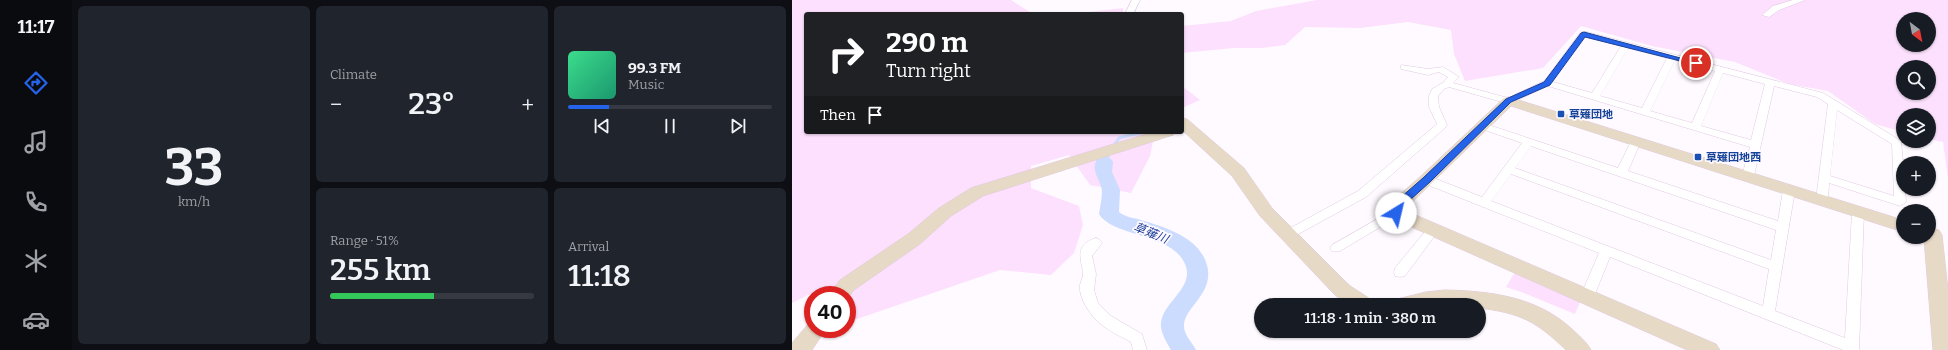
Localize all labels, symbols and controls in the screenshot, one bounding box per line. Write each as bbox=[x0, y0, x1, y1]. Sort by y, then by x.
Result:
north arrow bbox=[1896, 12, 1936, 52]
map controls bbox=[1896, 12, 1936, 244]
text: 11:17 bbox=[17, 16, 55, 38]
text: 290 m bbox=[886, 26, 968, 59]
icon: right bbox=[820, 28, 872, 80]
pin bbox=[1679, 46, 1713, 80]
icon: arrive bbox=[1685, 52, 1707, 74]
text: 99.3 FM bbox=[628, 59, 681, 77]
text: Turn right bbox=[886, 60, 971, 82]
button: search bbox=[1896, 60, 1936, 100]
text: Climate bbox=[330, 67, 377, 82]
icon: directions bbox=[22, 69, 50, 97]
text: Music bbox=[628, 77, 664, 92]
text: 23° bbox=[408, 86, 455, 122]
text: − bbox=[330, 91, 342, 118]
text: + bbox=[521, 91, 534, 118]
icon: arrive bbox=[864, 104, 886, 126]
text: Then bbox=[820, 106, 856, 124]
place label: 草薙団地 bbox=[1569, 108, 1613, 121]
button: layers bbox=[1896, 108, 1936, 148]
marker: 草薙団地 bbox=[1556, 109, 1566, 119]
icon: previous bbox=[591, 115, 613, 137]
icon: pause bbox=[659, 115, 681, 137]
icon: next bbox=[727, 115, 749, 137]
icon: music bbox=[22, 128, 50, 156]
text: 33 bbox=[164, 136, 224, 199]
place label: 草薙団地西 bbox=[1706, 151, 1761, 164]
marker: 草薙団地西 bbox=[1693, 152, 1703, 162]
button: + bbox=[1896, 156, 1936, 196]
icon: phone bbox=[22, 188, 50, 216]
position arrow bbox=[1375, 192, 1417, 234]
text: km/h bbox=[178, 194, 210, 209]
button: − bbox=[1896, 204, 1936, 244]
water label: 草薙川 bbox=[1132, 220, 1172, 247]
text: Range · 51% bbox=[330, 233, 399, 248]
text: Arrival bbox=[568, 239, 609, 254]
icon: climate bbox=[22, 247, 50, 275]
text: 255 km bbox=[330, 252, 431, 288]
text: 11:18 bbox=[568, 258, 631, 294]
speed limit sign: 40 bbox=[804, 286, 856, 338]
icon: car bbox=[22, 306, 50, 334]
text: 11:18 · 1 min · 380 m bbox=[1304, 309, 1436, 327]

